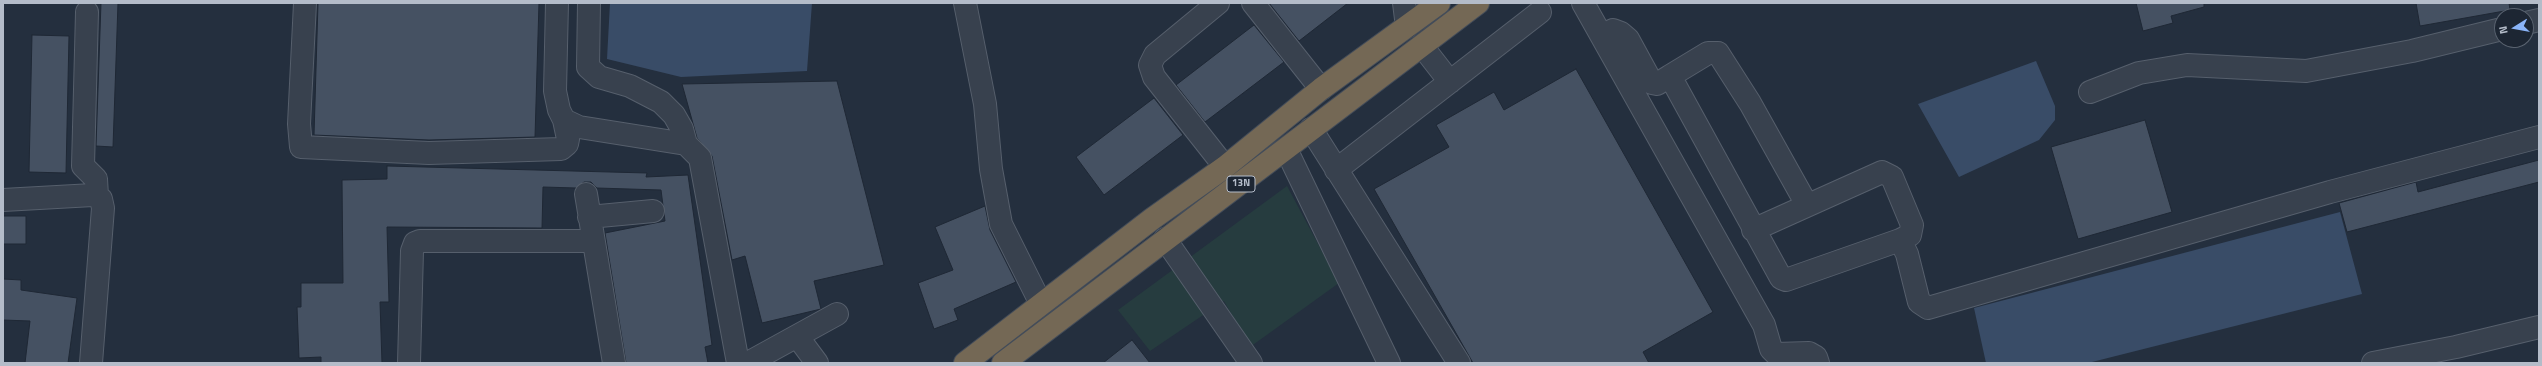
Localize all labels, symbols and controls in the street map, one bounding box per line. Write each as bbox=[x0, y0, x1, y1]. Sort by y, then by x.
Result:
north arrow bbox=[2494, 8, 2534, 48]
text: N bbox=[2495, 25, 2512, 35]
road number: 13N bbox=[1227, 176, 1255, 192]

